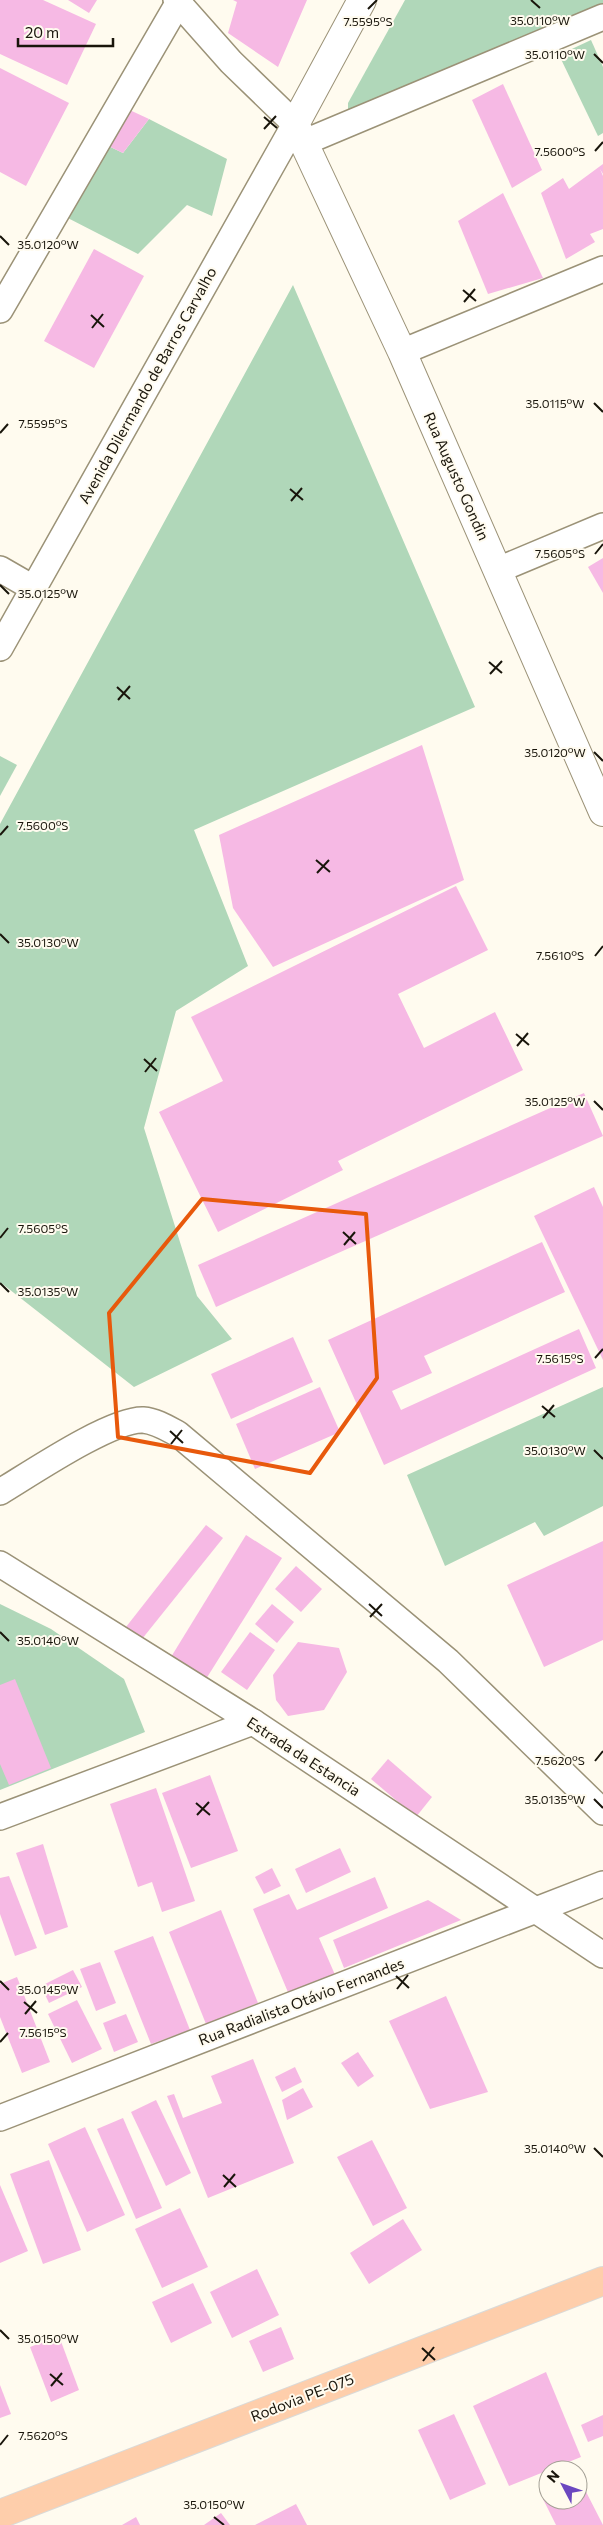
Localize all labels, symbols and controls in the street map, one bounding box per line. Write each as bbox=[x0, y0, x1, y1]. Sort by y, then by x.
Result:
text: 35.0110°W bbox=[510, 13, 570, 27]
text: 7.5595°S bbox=[343, 14, 393, 28]
scale bar bbox=[18, 15, 112, 47]
text: 20 m bbox=[25, 23, 59, 41]
text: 35.0110°W bbox=[525, 47, 585, 61]
text: 7.5600°S bbox=[535, 144, 585, 158]
text: 35.0120°W bbox=[17, 237, 79, 251]
street label: Avenida Dilermando de Barros Carvalho bbox=[74, 264, 220, 506]
text: 35.0115°W bbox=[525, 396, 585, 410]
street label: Rua Augusto Gondin bbox=[421, 409, 493, 543]
text: 7.5595°S bbox=[18, 416, 68, 430]
text: 7.5605°S bbox=[535, 546, 585, 560]
text: 35.0125°W bbox=[18, 586, 78, 600]
text: 35.0120°W bbox=[524, 745, 586, 759]
text: 7.5600°S bbox=[18, 818, 68, 832]
text: 35.0130°W bbox=[17, 935, 79, 949]
text: 7.5610°S bbox=[536, 948, 584, 962]
text: 35.0125°W bbox=[525, 1094, 585, 1108]
text: 7.5605°S bbox=[18, 1221, 68, 1235]
text: 35.0135°W bbox=[18, 1284, 78, 1298]
text: 7.5615°S bbox=[536, 1351, 584, 1365]
text: 35.0130°W bbox=[524, 1443, 586, 1457]
text: 35.0140°W bbox=[17, 1633, 79, 1647]
street label: Estrada da Estancia bbox=[244, 1713, 364, 1799]
text: 7.5620°S bbox=[535, 1753, 585, 1767]
text: 35.0135°W bbox=[525, 1792, 585, 1806]
street label: Rua Radialista Otávio Fernandes bbox=[196, 1953, 406, 2049]
text: 35.0145°W bbox=[17, 1982, 79, 1996]
text: 7.5615°S bbox=[19, 2025, 67, 2039]
text: 35.0140°W bbox=[524, 2141, 586, 2155]
text: 35.0150°W bbox=[17, 2331, 79, 2345]
street label: Rodovia PE-075 bbox=[248, 2369, 356, 2425]
text: 7.5620°S bbox=[18, 2428, 68, 2442]
north arrow bbox=[538, 2460, 588, 2510]
text: N bbox=[543, 2467, 563, 2486]
text: 35.0150°W bbox=[183, 2497, 245, 2511]

